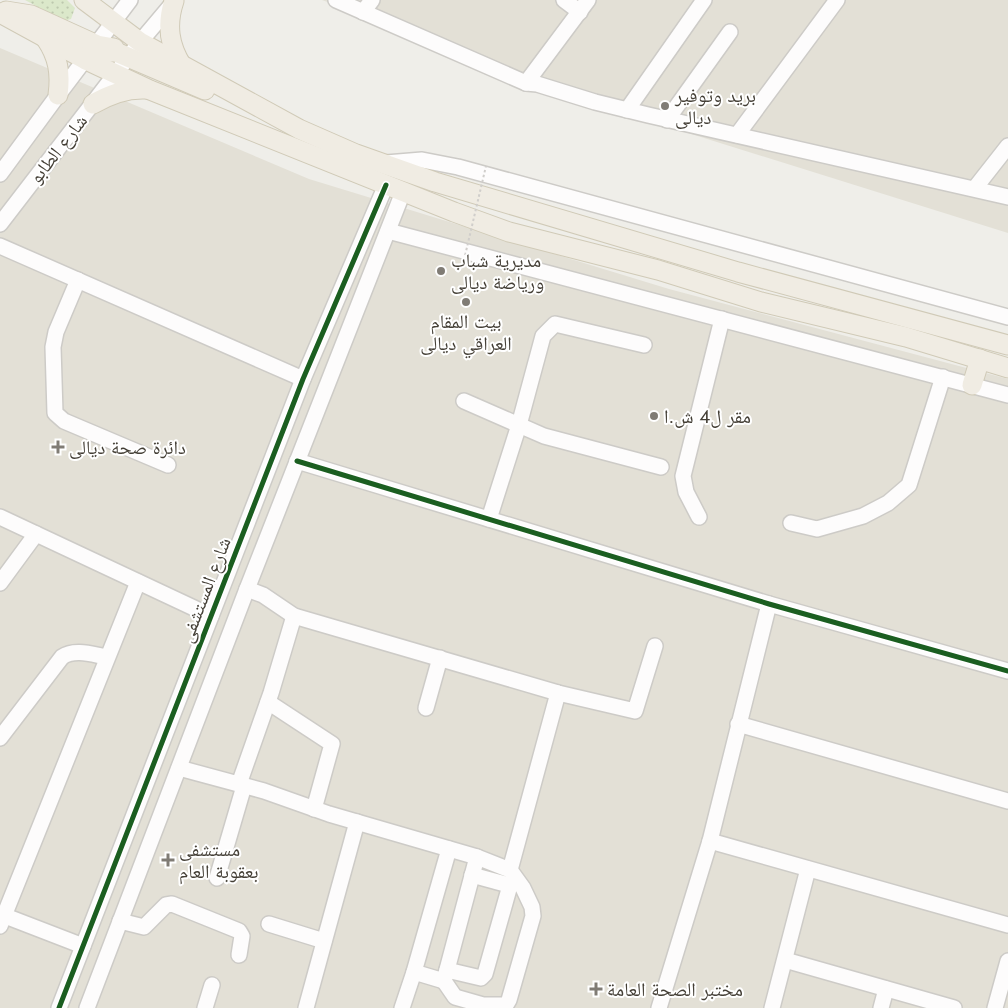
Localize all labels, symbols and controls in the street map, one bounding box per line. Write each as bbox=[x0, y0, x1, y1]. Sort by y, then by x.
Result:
place label: بريد وتوفير ديالى bbox=[674, 82, 756, 131]
marker: بريد وتوفير ديالى bbox=[659, 100, 671, 112]
street label: شارع الطابو bbox=[22, 109, 94, 189]
place label: مديرية شباب ورياضة ديالى bbox=[451, 247, 544, 296]
marker: مديرية شباب ورياضة ديالى bbox=[435, 265, 447, 277]
marker: بيت المقام العراقي ديالى bbox=[460, 296, 472, 308]
place label: بيت المقام العراقي ديالى bbox=[420, 308, 512, 358]
place label: مقر ل4 ش.ا bbox=[664, 403, 751, 430]
marker: مقر ل4 ش.ا bbox=[648, 410, 660, 422]
place label: دائرة صحة ديالى bbox=[69, 434, 186, 461]
marker: دائرة صحة ديالى bbox=[51, 440, 65, 454]
street label: شارع المستشفى bbox=[173, 534, 237, 646]
place label: مستشفى بعقوبة العام bbox=[179, 836, 258, 885]
marker: مستشفى بعقوبة العام bbox=[161, 853, 175, 867]
place label: مختبر الصحة العامة bbox=[607, 976, 743, 1003]
marker: مختبر الصحة العامة bbox=[589, 982, 603, 996]

